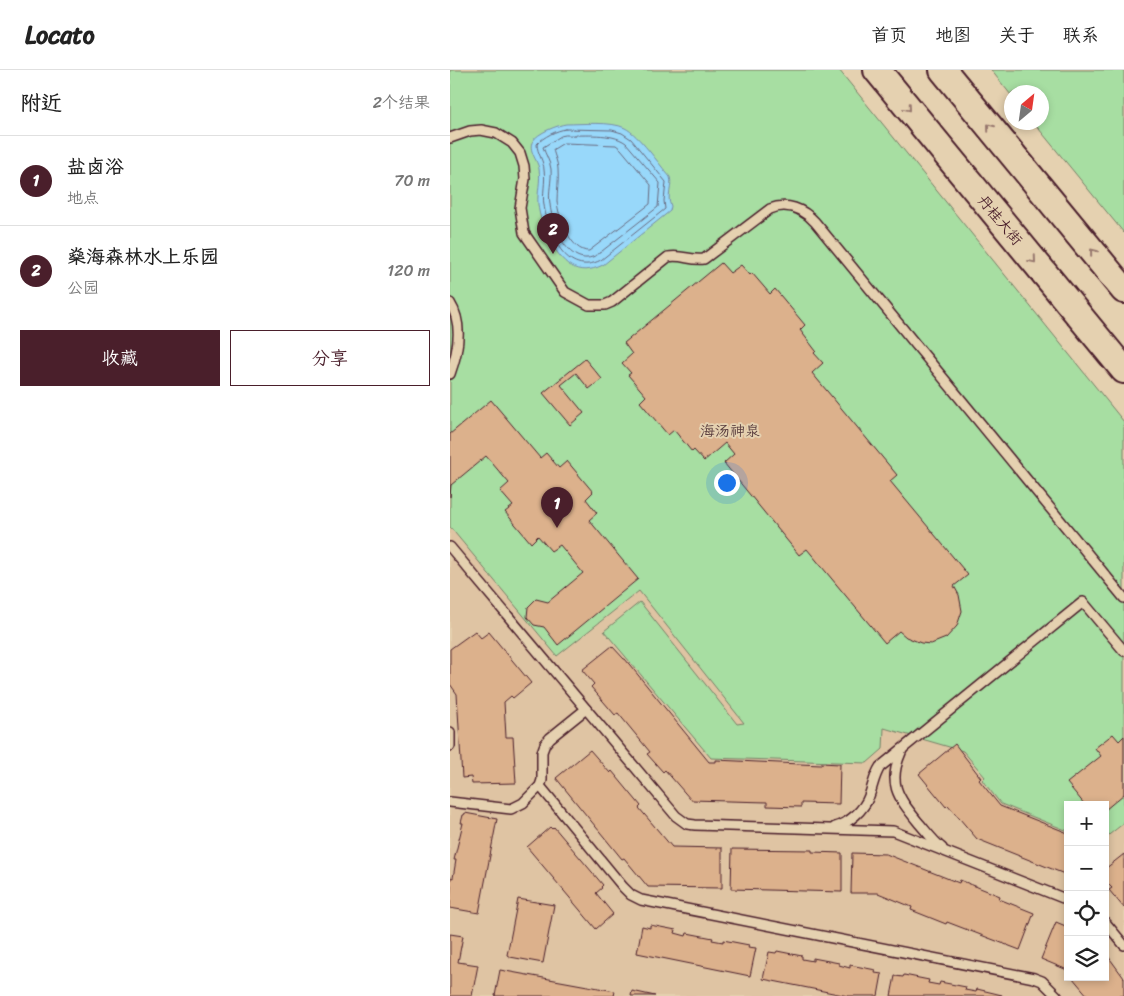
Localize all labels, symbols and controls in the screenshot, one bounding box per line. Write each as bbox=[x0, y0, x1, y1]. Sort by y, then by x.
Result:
text: Locato bbox=[25, 14, 95, 56]
text: 首页 bbox=[871, 19, 907, 51]
text: 地图 bbox=[935, 19, 971, 51]
text: 关于 bbox=[999, 19, 1035, 51]
text: 联系 bbox=[1063, 19, 1099, 51]
text: 附近 bbox=[20, 84, 62, 122]
north arrow bbox=[1004, 85, 1049, 130]
text: 2个结果 bbox=[373, 88, 430, 117]
one-way arrow bbox=[902, 102, 911, 111]
one-way arrow bbox=[987, 124, 995, 133]
text: 盐卤浴 bbox=[67, 150, 124, 183]
text: 1 bbox=[33, 166, 39, 195]
text: 70 m bbox=[394, 166, 430, 195]
text: 地点 bbox=[67, 183, 99, 212]
street label: 丹桂大街 bbox=[971, 189, 1029, 251]
pin: 2 bbox=[537, 213, 569, 254]
text: 燊海森林水上乐园 bbox=[67, 240, 219, 273]
one-way arrow bbox=[1090, 249, 1099, 258]
one-way arrow bbox=[1028, 254, 1036, 263]
text: 2 bbox=[31, 256, 41, 285]
text: 120 m bbox=[387, 256, 430, 285]
text: 公园 bbox=[67, 273, 99, 302]
button: 收藏 bbox=[20, 330, 220, 386]
button: 分享 bbox=[230, 330, 430, 386]
park label: 海汤神泉 bbox=[700, 418, 760, 444]
your location bbox=[714, 470, 740, 496]
pin: 1 bbox=[541, 487, 573, 528]
map controls bbox=[1064, 801, 1109, 981]
button: + bbox=[1064, 801, 1109, 846]
button: − bbox=[1064, 846, 1109, 891]
button: locate bbox=[1064, 891, 1109, 936]
button: layers bbox=[1064, 936, 1109, 981]

